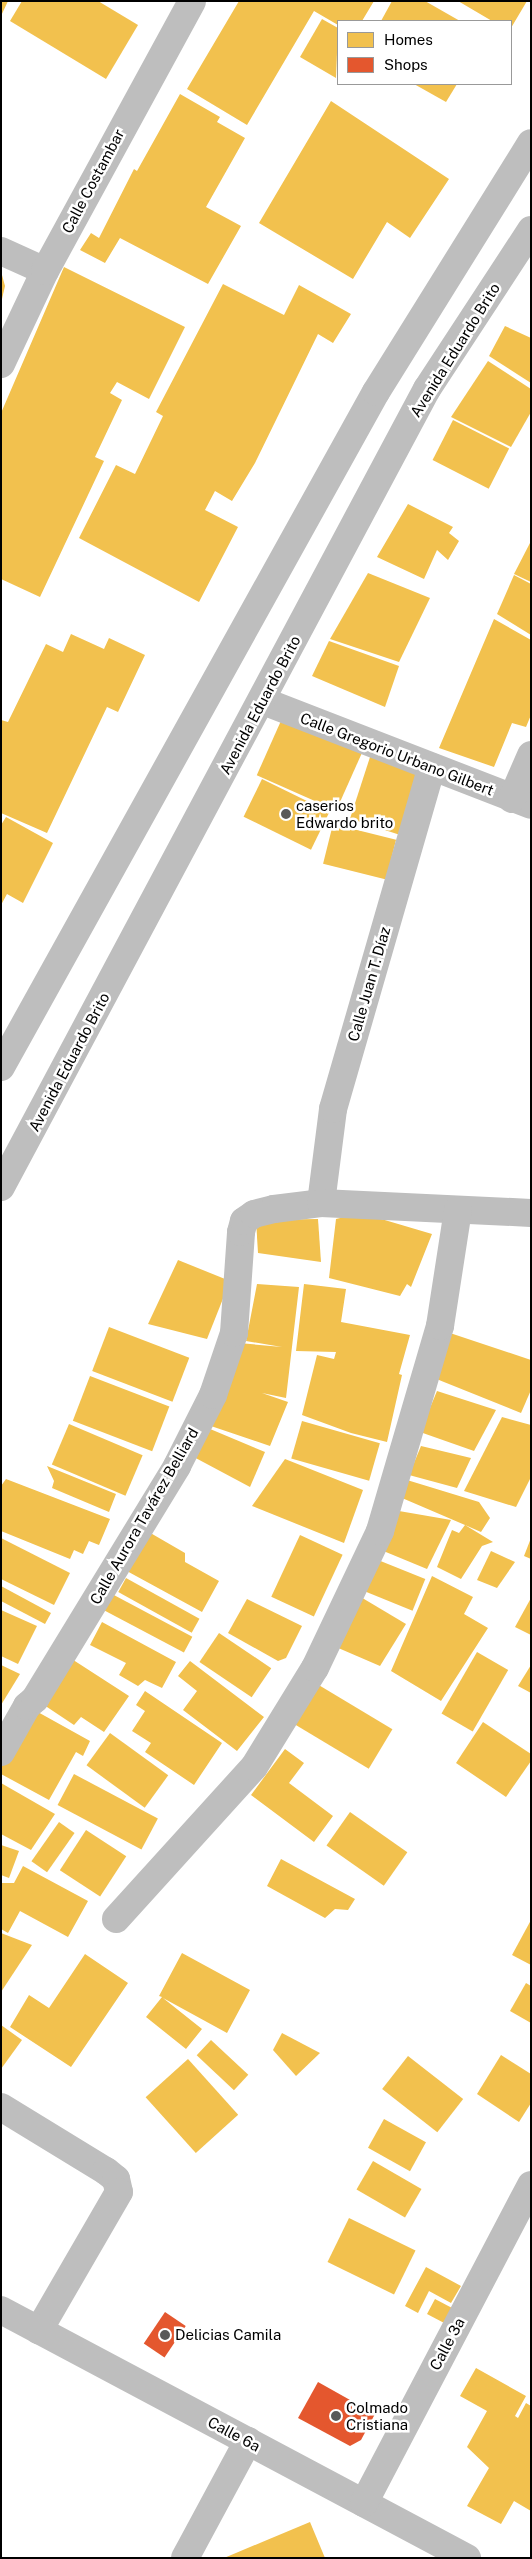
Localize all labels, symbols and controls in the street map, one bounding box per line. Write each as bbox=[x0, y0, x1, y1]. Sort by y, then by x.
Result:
legend bbox=[337, 20, 512, 85]
text: Homes bbox=[384, 31, 433, 48]
text: Shops bbox=[384, 56, 428, 73]
street label: Calle Costambar bbox=[58, 126, 128, 236]
street label: Avenida Eduardo Brito bbox=[406, 280, 504, 420]
street label: Avenida Eduardo Brito bbox=[216, 633, 304, 777]
street label: Calle Gregorio Urbano Gilbert bbox=[298, 709, 496, 799]
place label: caserios Edwardo brito bbox=[296, 796, 393, 831]
marker: caserios Edwardo brito bbox=[280, 808, 292, 820]
street label: Calle Juan T. Díaz bbox=[344, 925, 394, 1043]
street label: Avenida Eduardo Brito bbox=[25, 990, 113, 1134]
street label: Calle Aurora Tavárez Belliard bbox=[86, 1424, 202, 1608]
street label: Calle 3a bbox=[426, 2315, 468, 2373]
place label: Delicias Camila bbox=[175, 2326, 281, 2344]
marker: Delicias Camila bbox=[159, 2329, 171, 2341]
place label: Colmado Cristiana bbox=[346, 2398, 408, 2433]
marker: Colmado Cristiana bbox=[330, 2410, 342, 2422]
street label: Calle 6a bbox=[205, 2413, 263, 2455]

